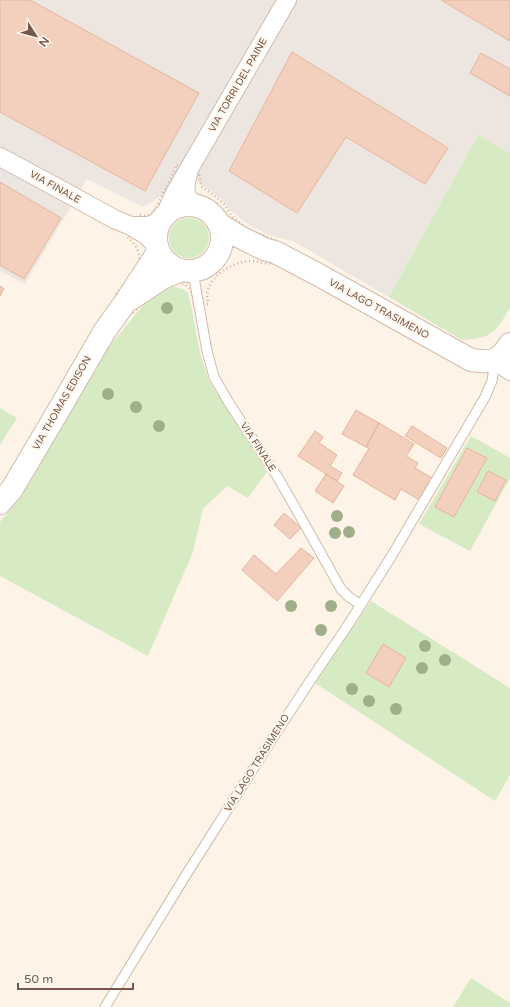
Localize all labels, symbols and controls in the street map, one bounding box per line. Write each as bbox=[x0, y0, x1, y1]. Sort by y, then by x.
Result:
north arrow bbox=[16, 16, 56, 56]
text: N bbox=[36, 34, 52, 49]
street label: VIA TORRI DEL PAINE bbox=[206, 36, 270, 134]
street label: VIA FINALE bbox=[27, 168, 83, 206]
street label: VIA LAGO TRASIMENO bbox=[327, 276, 431, 342]
street label: VIA THOMAS EDISON bbox=[30, 354, 94, 452]
street label: VIA FINALE bbox=[238, 420, 278, 474]
street label: VIA LAGO TRASIMENO bbox=[222, 712, 292, 814]
scale bar bbox=[18, 965, 133, 991]
text: 50 m bbox=[24, 972, 53, 986]

